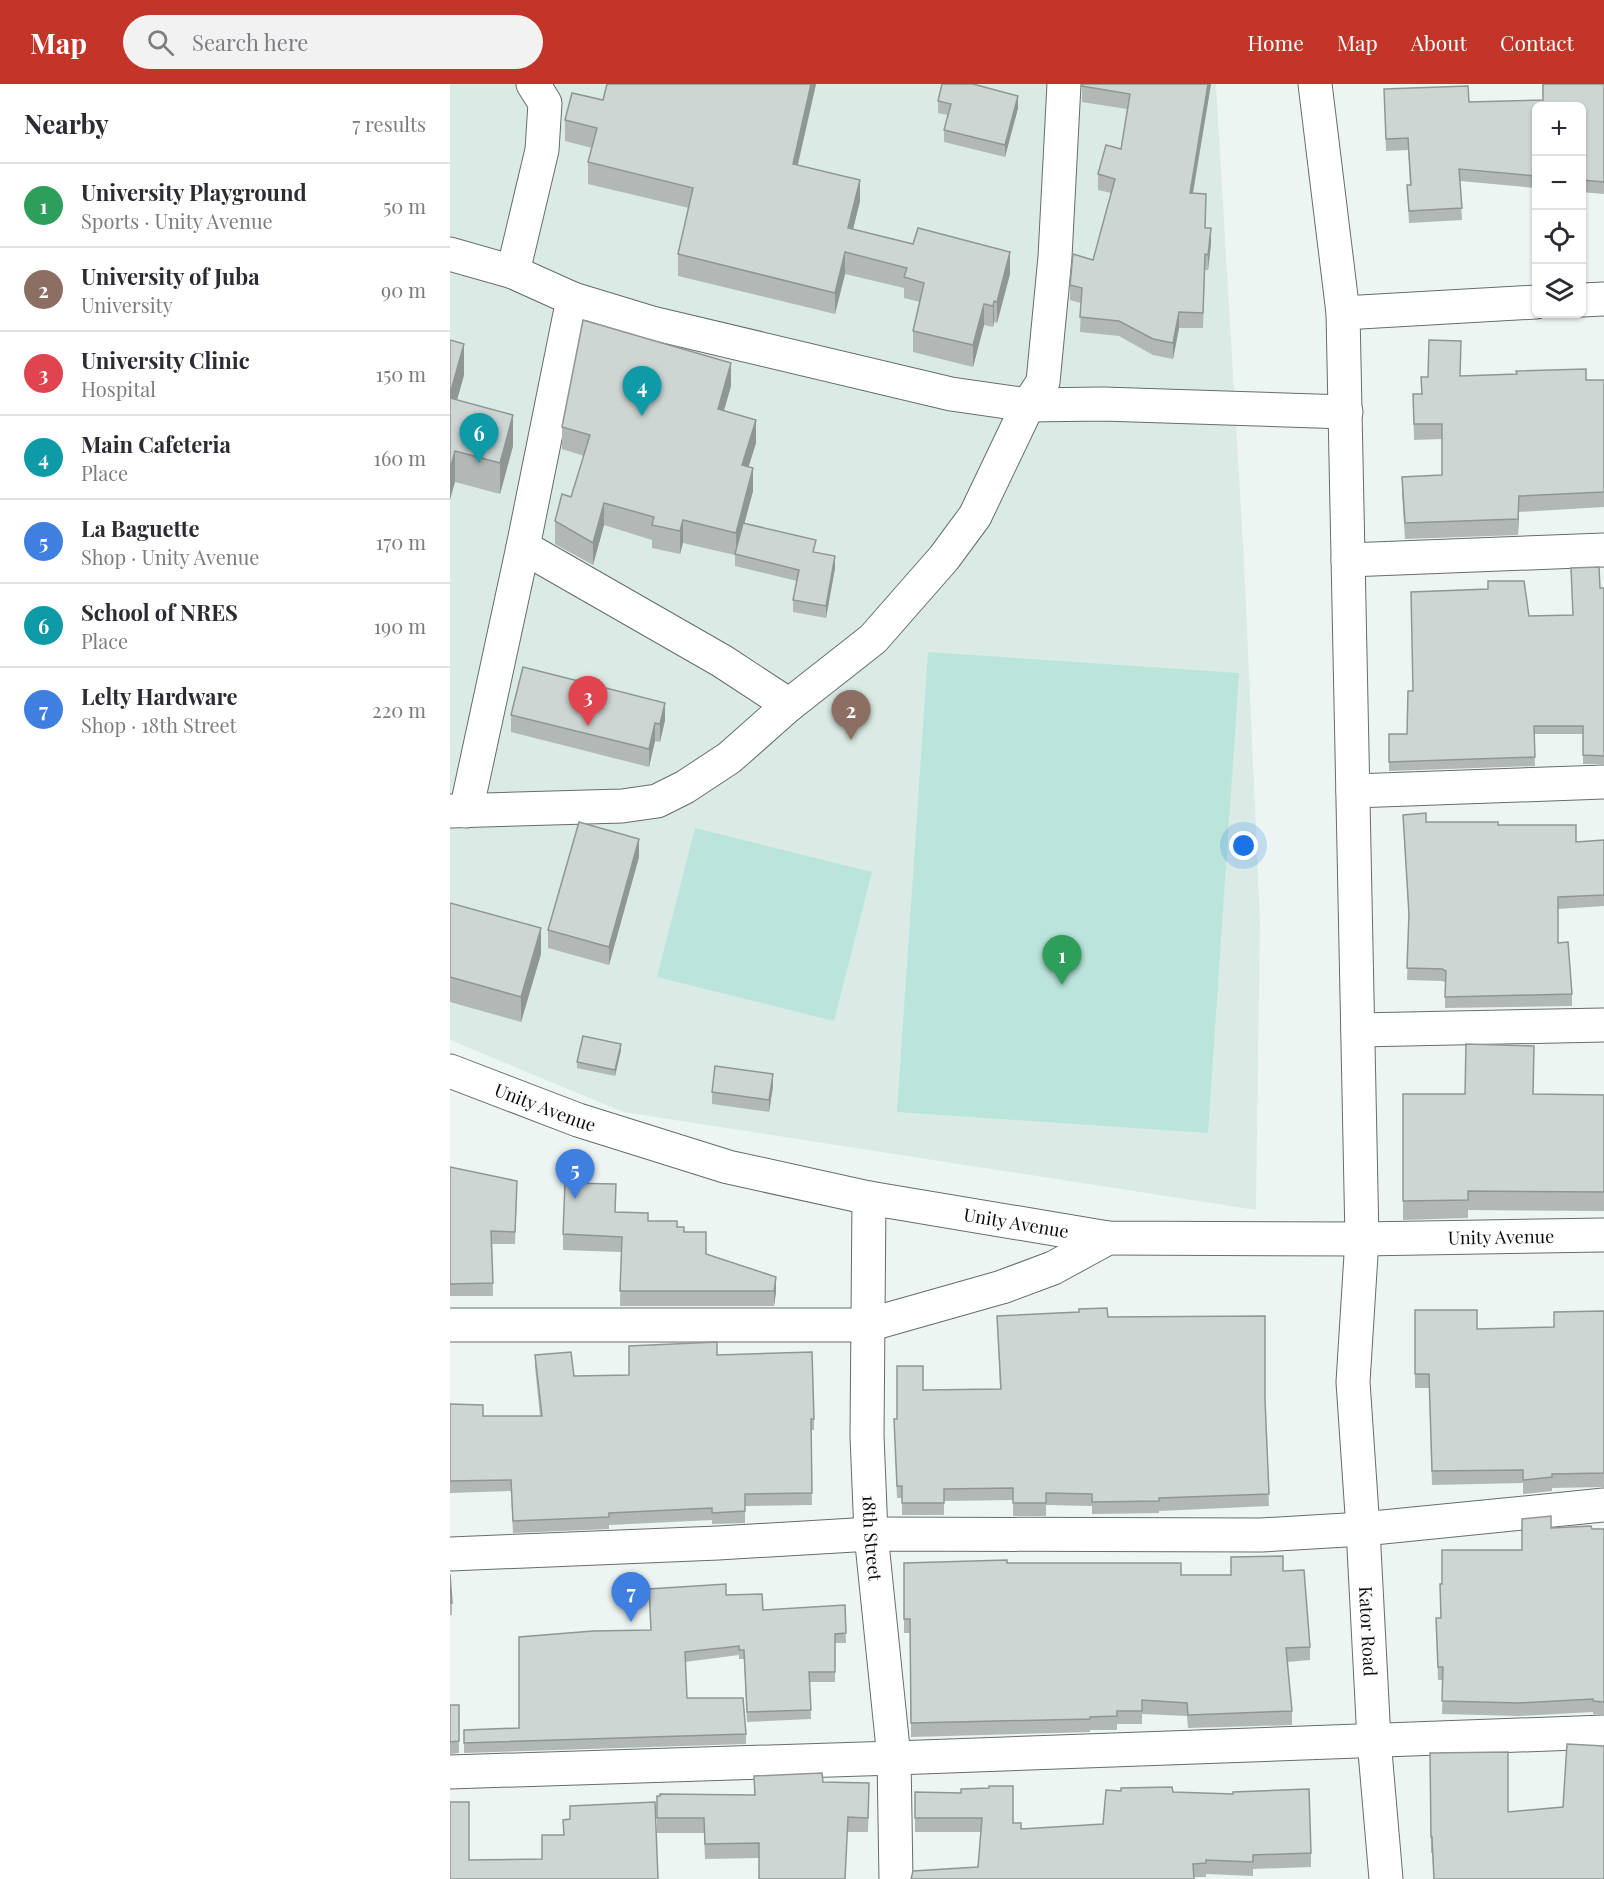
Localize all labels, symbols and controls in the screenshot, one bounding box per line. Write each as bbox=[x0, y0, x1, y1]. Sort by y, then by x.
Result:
search box bbox=[123, 15, 543, 69]
text: Map bbox=[30, 24, 87, 61]
icon: search bbox=[144, 26, 177, 59]
text: Search here bbox=[192, 27, 308, 57]
text: Home bbox=[1248, 28, 1304, 56]
text: Map bbox=[1337, 28, 1378, 56]
text: About bbox=[1411, 28, 1467, 56]
text: Contact bbox=[1500, 28, 1574, 56]
map controls bbox=[1532, 102, 1586, 318]
button: + bbox=[1532, 102, 1586, 156]
text: Nearby bbox=[24, 106, 109, 141]
text: 7 results bbox=[352, 110, 426, 137]
button: − bbox=[1532, 156, 1586, 210]
text: University Playground bbox=[81, 177, 307, 207]
text: 1 bbox=[40, 192, 47, 219]
text: 50 m bbox=[383, 192, 426, 219]
text: Sports · Unity Avenue bbox=[81, 207, 273, 234]
button: locate bbox=[1532, 210, 1586, 264]
text: University of Juba bbox=[81, 261, 260, 291]
button: layers bbox=[1532, 264, 1586, 318]
text: 2 bbox=[38, 276, 49, 303]
text: 90 m bbox=[381, 276, 426, 303]
text: University bbox=[81, 291, 173, 318]
text: University Clinic bbox=[81, 345, 250, 375]
text: 3 bbox=[39, 360, 48, 387]
text: 150 m bbox=[376, 360, 426, 387]
pin: 4 bbox=[622, 366, 662, 416]
text: Hospital bbox=[81, 375, 156, 402]
pin: 6 bbox=[459, 414, 498, 463]
text: Main Cafeteria bbox=[81, 429, 231, 459]
text: 4 bbox=[38, 444, 49, 471]
text: 160 m bbox=[374, 444, 426, 471]
text: Place bbox=[81, 459, 128, 486]
text: La Baguette bbox=[81, 513, 200, 543]
text: 5 bbox=[39, 528, 48, 555]
text: 170 m bbox=[376, 528, 426, 555]
text: Shop · Unity Avenue bbox=[81, 543, 259, 570]
text: School of NRES bbox=[81, 597, 238, 627]
text: 6 bbox=[38, 612, 49, 639]
text: 190 m bbox=[374, 612, 426, 639]
text: Place bbox=[81, 627, 128, 654]
pin: 3 bbox=[568, 676, 608, 726]
text: Lelty Hardware bbox=[81, 681, 238, 711]
pin: 2 bbox=[832, 690, 870, 740]
text: 7 bbox=[39, 696, 48, 723]
text: 220 m bbox=[372, 696, 426, 723]
text: Shop · 18th Street bbox=[81, 711, 237, 738]
your location bbox=[1229, 831, 1258, 860]
pin: 1 bbox=[1042, 936, 1082, 985]
street label: Unity Avenue bbox=[491, 1077, 599, 1137]
pin: 5 bbox=[556, 1150, 594, 1199]
street label: Unity Avenue bbox=[962, 1202, 1071, 1243]
street label: Unity Avenue bbox=[1448, 1224, 1554, 1250]
street label: 18th Street bbox=[857, 1495, 888, 1582]
pin: 7 bbox=[612, 1572, 651, 1622]
street label: Kator Road bbox=[1354, 1586, 1383, 1677]

